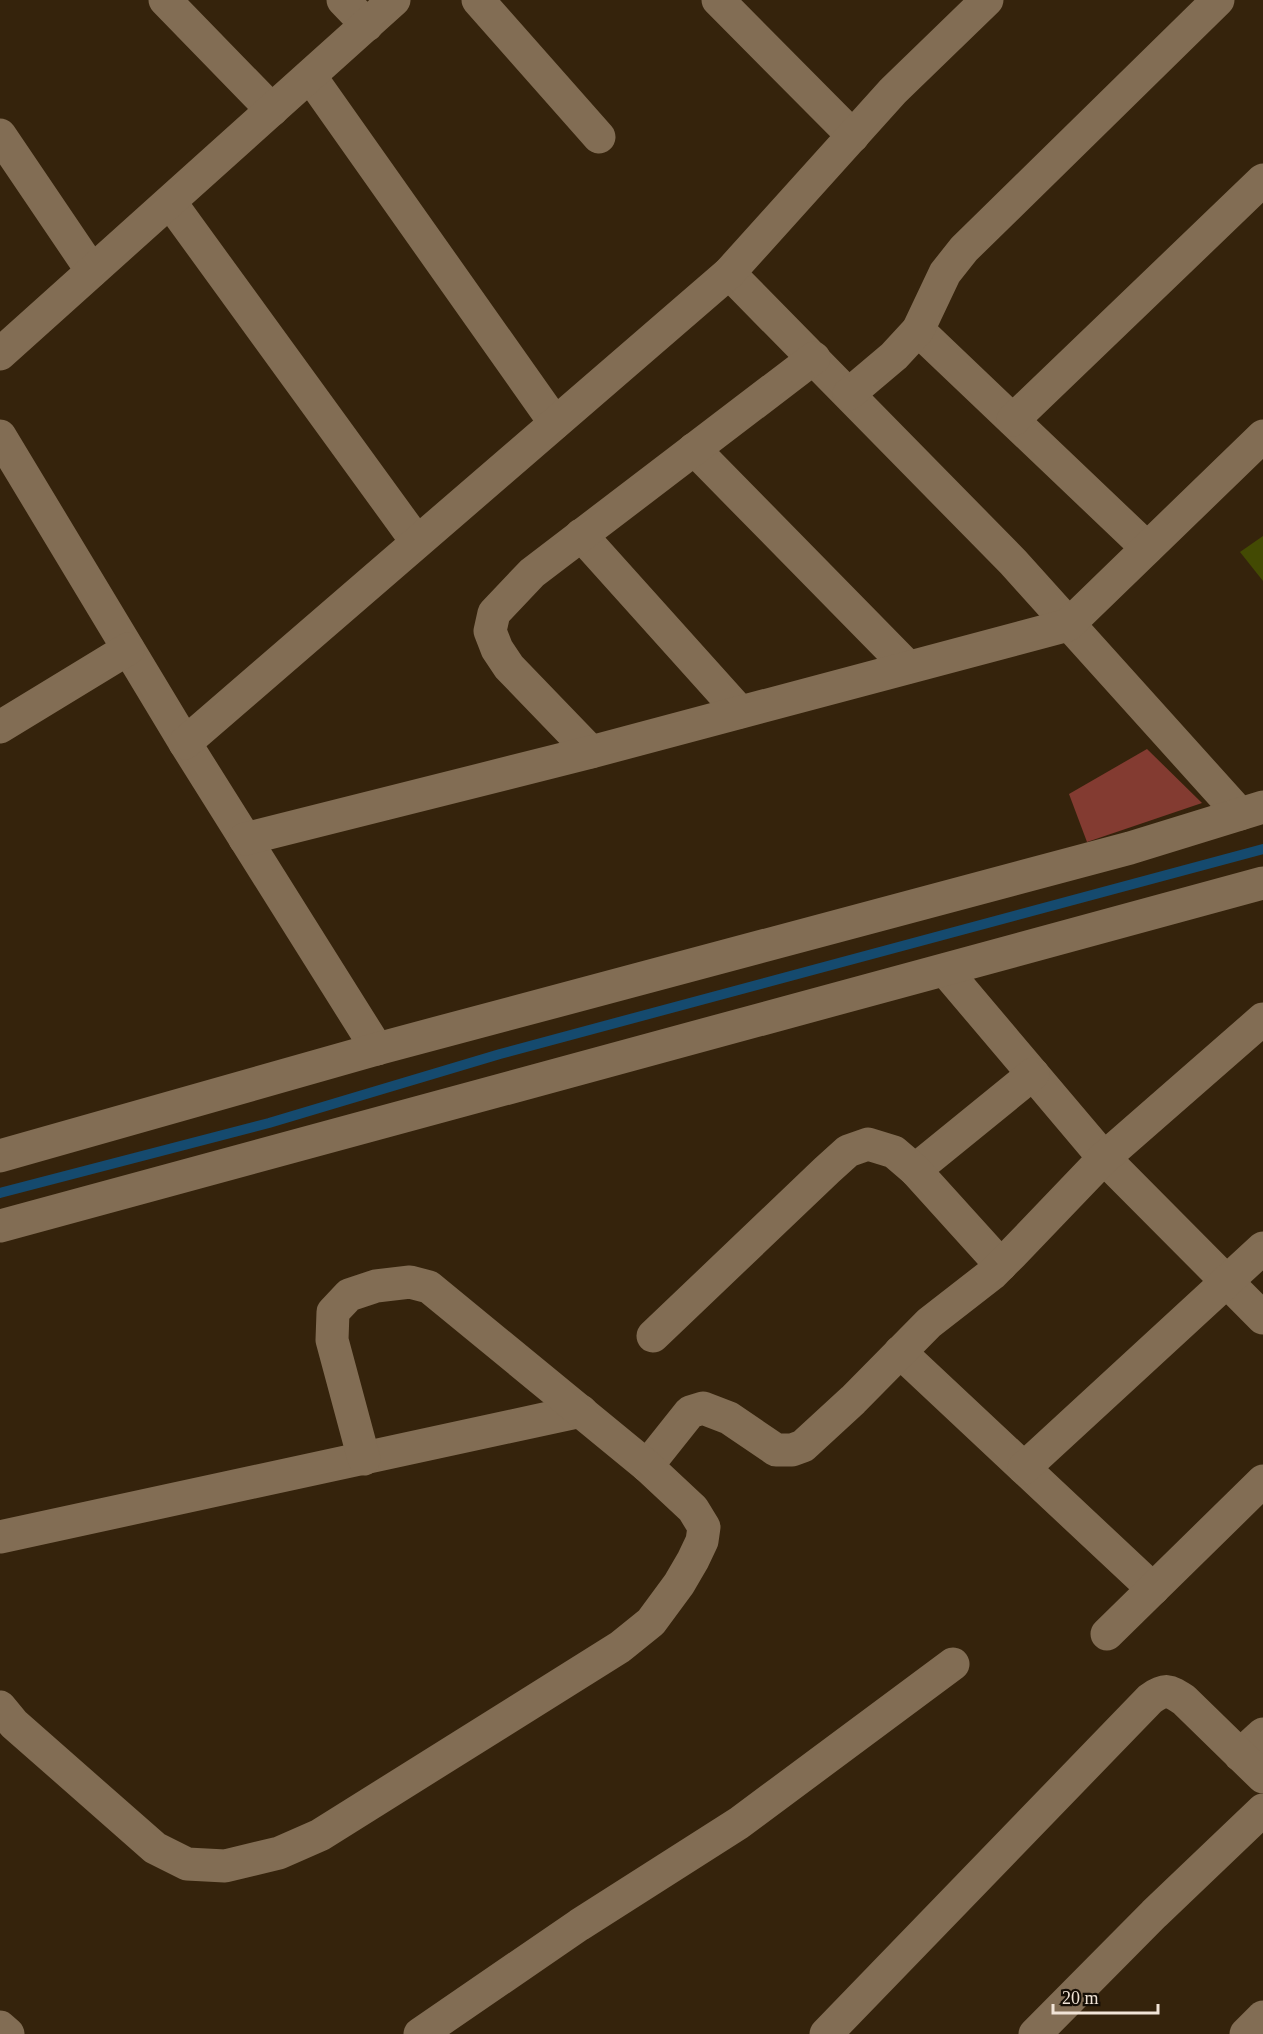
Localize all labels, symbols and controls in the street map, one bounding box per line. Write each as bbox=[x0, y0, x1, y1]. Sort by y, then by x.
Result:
scale bar bbox=[1053, 1977, 1158, 2015]
text: 20 m bbox=[1062, 1988, 1099, 2008]

